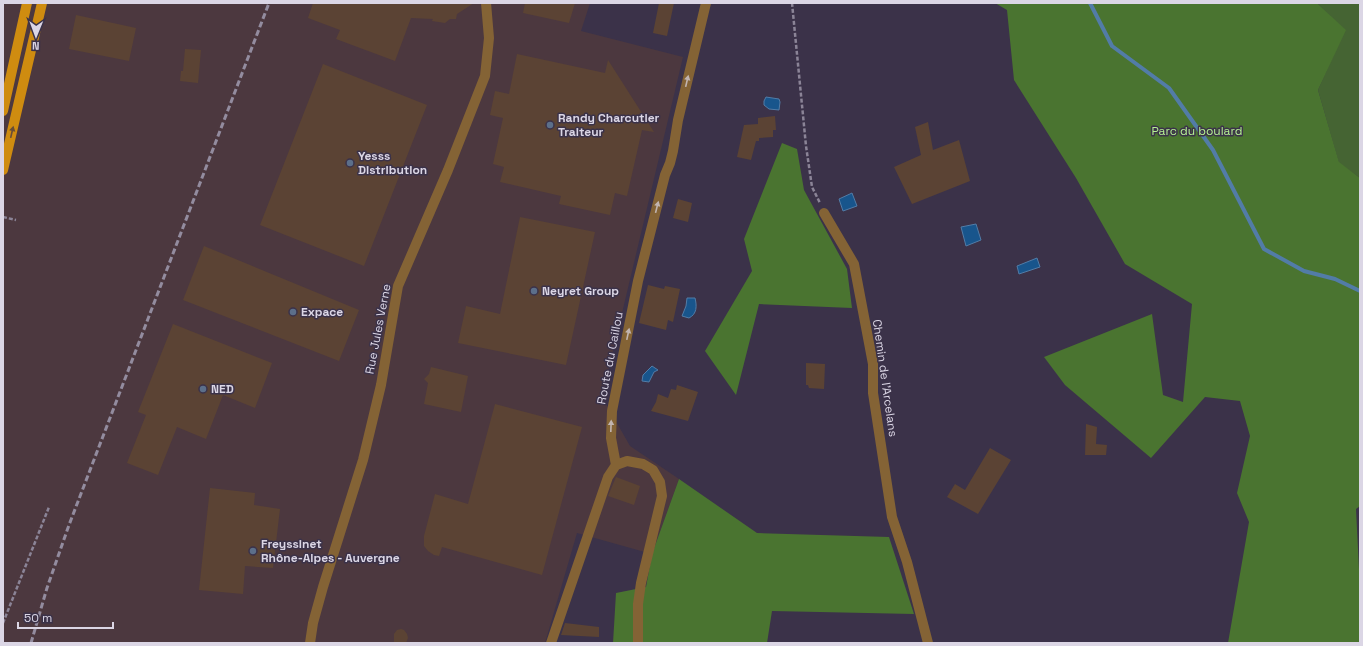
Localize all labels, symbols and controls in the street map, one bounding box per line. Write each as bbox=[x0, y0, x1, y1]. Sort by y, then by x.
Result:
north arrow bbox=[16, 16, 56, 56]
text: N bbox=[32, 39, 40, 53]
one-way arrow bbox=[685, 75, 691, 87]
place label: Randy Charcutier Traiteur bbox=[558, 110, 660, 140]
marker: Randy Charcutier Traiteur bbox=[545, 120, 555, 130]
park label: Parc du boulard bbox=[1151, 123, 1243, 139]
one-way arrow bbox=[9, 126, 15, 138]
place label: Yesss Distribution bbox=[358, 148, 427, 178]
marker: Yesss Distribution bbox=[345, 158, 355, 168]
one-way arrow bbox=[654, 201, 660, 213]
street label: Rue Jules Verne bbox=[361, 282, 395, 376]
place label: Neyret Group bbox=[542, 283, 619, 299]
marker: Neyret Group bbox=[529, 286, 539, 296]
place label: Expace bbox=[301, 304, 343, 320]
marker: Expace bbox=[288, 307, 298, 317]
street label: Route du Caillou bbox=[593, 310, 627, 406]
street label: Chemin de l'Arcelans bbox=[869, 318, 901, 438]
one-way arrow bbox=[625, 328, 631, 340]
place label: NED bbox=[211, 381, 234, 397]
marker: NED bbox=[198, 384, 208, 394]
one-way arrow bbox=[608, 419, 614, 432]
place label: Freyssinet Rhône-Alpes - Auvergne bbox=[261, 536, 400, 566]
marker: Freyssinet Rhône-Alpes - Auvergne bbox=[248, 546, 258, 556]
scale bar bbox=[18, 604, 113, 630]
text: 50 m bbox=[24, 610, 52, 626]

